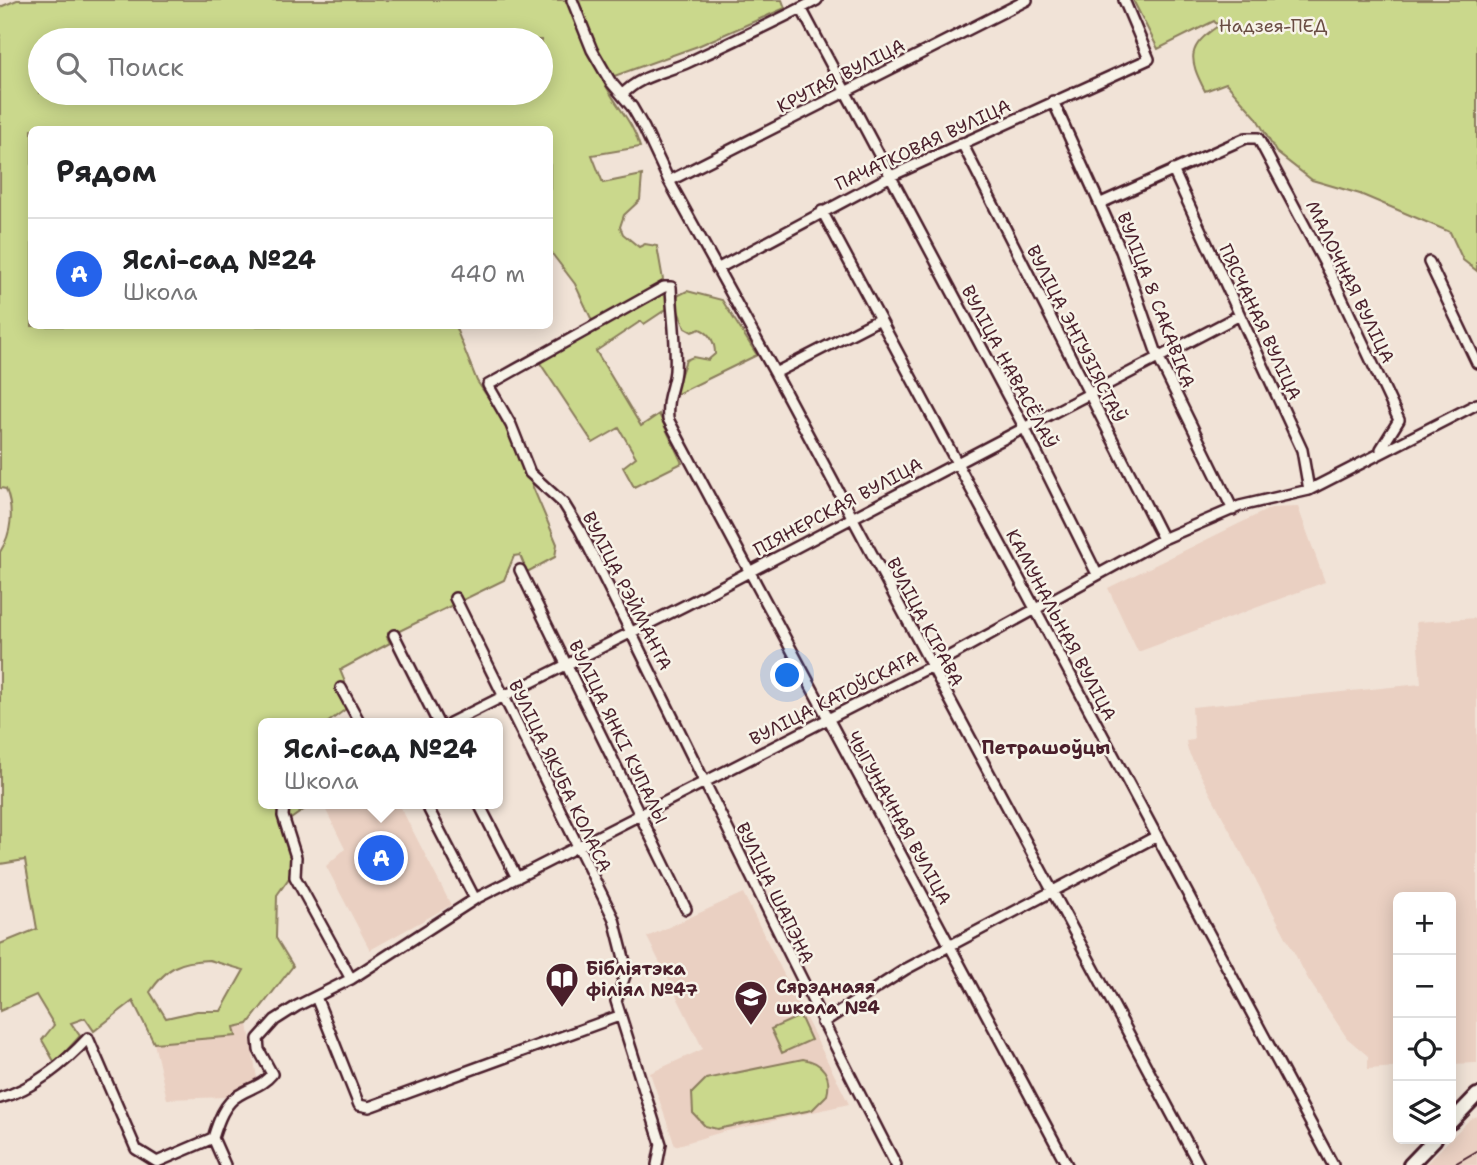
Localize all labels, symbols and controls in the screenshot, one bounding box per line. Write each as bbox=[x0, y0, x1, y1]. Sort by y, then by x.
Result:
park label: Надзея-ПЕД bbox=[1219, 14, 1328, 38]
search box bbox=[28, 28, 553, 105]
street label: КРУТАЯ ВУЛІЦА bbox=[773, 33, 909, 119]
icon: search bbox=[52, 48, 90, 86]
text: Поиск bbox=[108, 49, 184, 84]
street label: ПАЧАТКОВАЯ ВУЛІЦА bbox=[831, 94, 1015, 196]
text: Рядом bbox=[56, 151, 156, 192]
street label: МАЛОЧНАЯ ВУЛІЦА bbox=[1300, 197, 1400, 367]
street label: ВУЛІЦА 8 САКАВІКА bbox=[1111, 209, 1201, 391]
street label: ПЯСЧАНАЯ ВУЛІЦА bbox=[1213, 240, 1307, 404]
street label: ВУЛІЦА ЭНТУЗІЯСТАЎ bbox=[1021, 241, 1131, 427]
text: Яслі-сад №24 bbox=[123, 242, 316, 277]
text: A bbox=[70, 259, 88, 289]
text: 440 m bbox=[450, 259, 525, 289]
text: Школа bbox=[123, 277, 198, 307]
street label: ВУЛІЦА НАВАСЁЛАЎ bbox=[956, 281, 1062, 453]
street label: ПІЯНЕРСКАЯ ВУЛІЦА bbox=[749, 452, 927, 562]
street label: ВУЛІЦА РЭЙМАНТА bbox=[577, 508, 677, 674]
street label: КАМУНАЛЬНАЯ ВУЛІЦА bbox=[1000, 525, 1122, 725]
street label: ВУЛІЦА КІРАВА bbox=[881, 553, 969, 691]
street label: ВУЛІЦА ЯНКІ КУПАЛЫ bbox=[563, 636, 673, 828]
street label: ВУЛІЦА КАТОЎСКАГА bbox=[745, 645, 923, 751]
your location bbox=[770, 658, 804, 692]
street label: ВУЛІЦА ЯКУБА КОЛАСА bbox=[503, 676, 617, 876]
popup bbox=[258, 718, 503, 809]
street label: ЧЫГУНАЧНАЯ ВУЛІЦА bbox=[841, 727, 957, 909]
text: Яслі-сад №24 bbox=[284, 731, 477, 766]
district label: Петрашоўцы bbox=[982, 735, 1110, 760]
text: Школа bbox=[284, 766, 358, 796]
street label: ВУЛІЦА ШАПЭНА bbox=[730, 818, 820, 968]
pin: A bbox=[358, 832, 404, 884]
map controls bbox=[1393, 892, 1456, 1144]
button: + bbox=[1393, 892, 1456, 955]
button: − bbox=[1393, 955, 1456, 1018]
place label: Бібліятэка філіял №47 bbox=[586, 957, 698, 1002]
library icon: Бібліятэка філіял №47 bbox=[543, 960, 581, 1009]
place label: Сярэднаяя школа №4 bbox=[776, 975, 880, 1020]
school or university icon: Сярэднаяя школа №4 bbox=[732, 978, 770, 1027]
button: locate bbox=[1393, 1018, 1456, 1081]
button: layers bbox=[1393, 1081, 1456, 1144]

